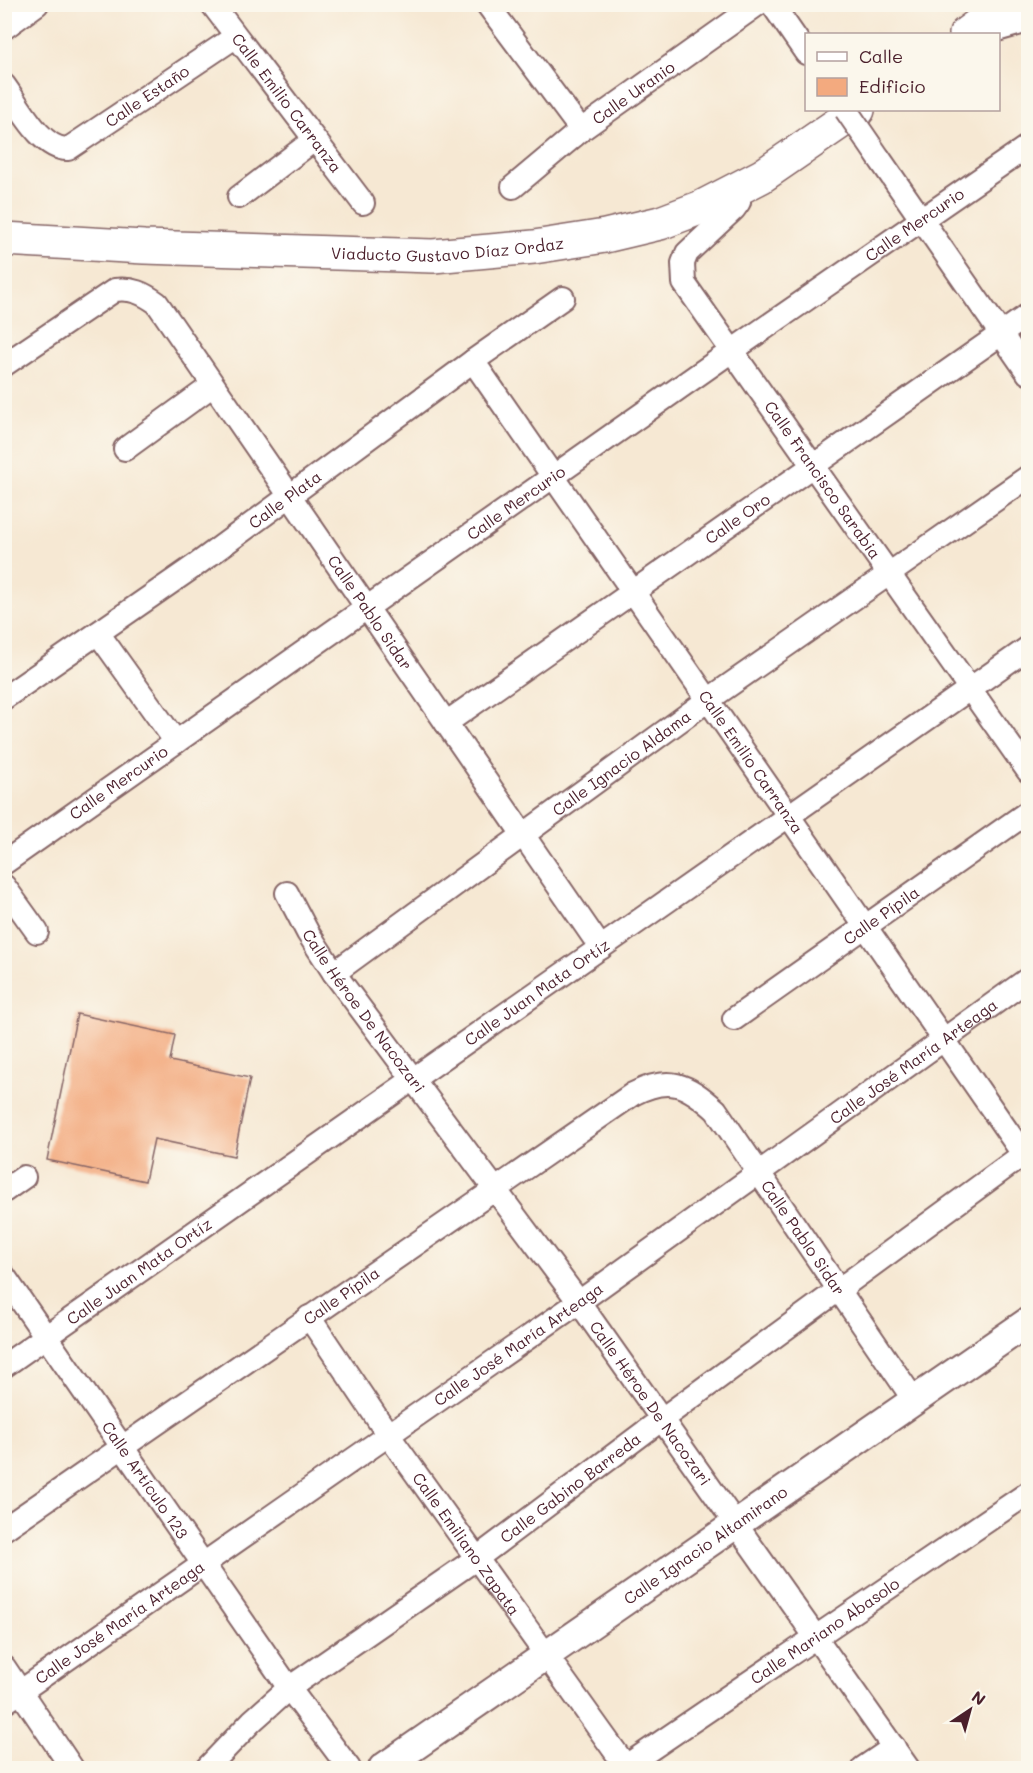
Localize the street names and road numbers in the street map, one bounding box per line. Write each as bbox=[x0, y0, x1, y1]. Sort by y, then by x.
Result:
street label: Calle Emilio Carranza bbox=[228, 28, 347, 177]
street label: Calle Uranio bbox=[588, 56, 678, 129]
street label: Calle Estaño bbox=[101, 60, 193, 131]
street label: Calle Mercurio bbox=[861, 183, 968, 266]
street label: Viaducto Gustavo Díaz Ordaz bbox=[331, 232, 565, 266]
street label: Calle Francisco Sarabia bbox=[760, 396, 886, 563]
street label: Calle Mercurio bbox=[462, 460, 569, 544]
street label: Calle Plata bbox=[244, 465, 325, 533]
street label: Calle Oro bbox=[701, 488, 774, 548]
street label: Calle Pablo Sidar bbox=[324, 551, 418, 674]
street label: Calle Emilio Carranza bbox=[694, 686, 809, 838]
street label: Calle Ignacio Aldama bbox=[548, 705, 695, 820]
street label: Calle Mercurio bbox=[65, 740, 172, 824]
street label: Calle Pípila bbox=[839, 881, 923, 949]
street label: Calle Héroe De Nacozari bbox=[298, 925, 430, 1097]
street label: Calle Juan Mata Ortíz bbox=[460, 934, 614, 1050]
street label: Calle José María Arteaga bbox=[825, 994, 1001, 1128]
street label: Calle Pablo Sidar bbox=[757, 1176, 850, 1299]
street label: Calle Juan Mata Ortíz bbox=[62, 1213, 216, 1329]
street label: Calle Pípila bbox=[299, 1262, 383, 1329]
street label: Calle José María Arteaga bbox=[429, 1277, 607, 1410]
street label: Calle Héroe De Nacozari bbox=[585, 1316, 716, 1489]
street label: Calle Artículo 123 bbox=[98, 1417, 193, 1542]
street label: Calle Gabino Barreda bbox=[495, 1428, 645, 1547]
street label: Calle Emiliano Zapata bbox=[408, 1468, 525, 1619]
street label: Calle Ignacio Altamirano bbox=[619, 1481, 791, 1609]
street label: Calle José María Arteaga bbox=[31, 1556, 208, 1688]
street label: Calle Mariano Abasolo bbox=[746, 1572, 903, 1689]

